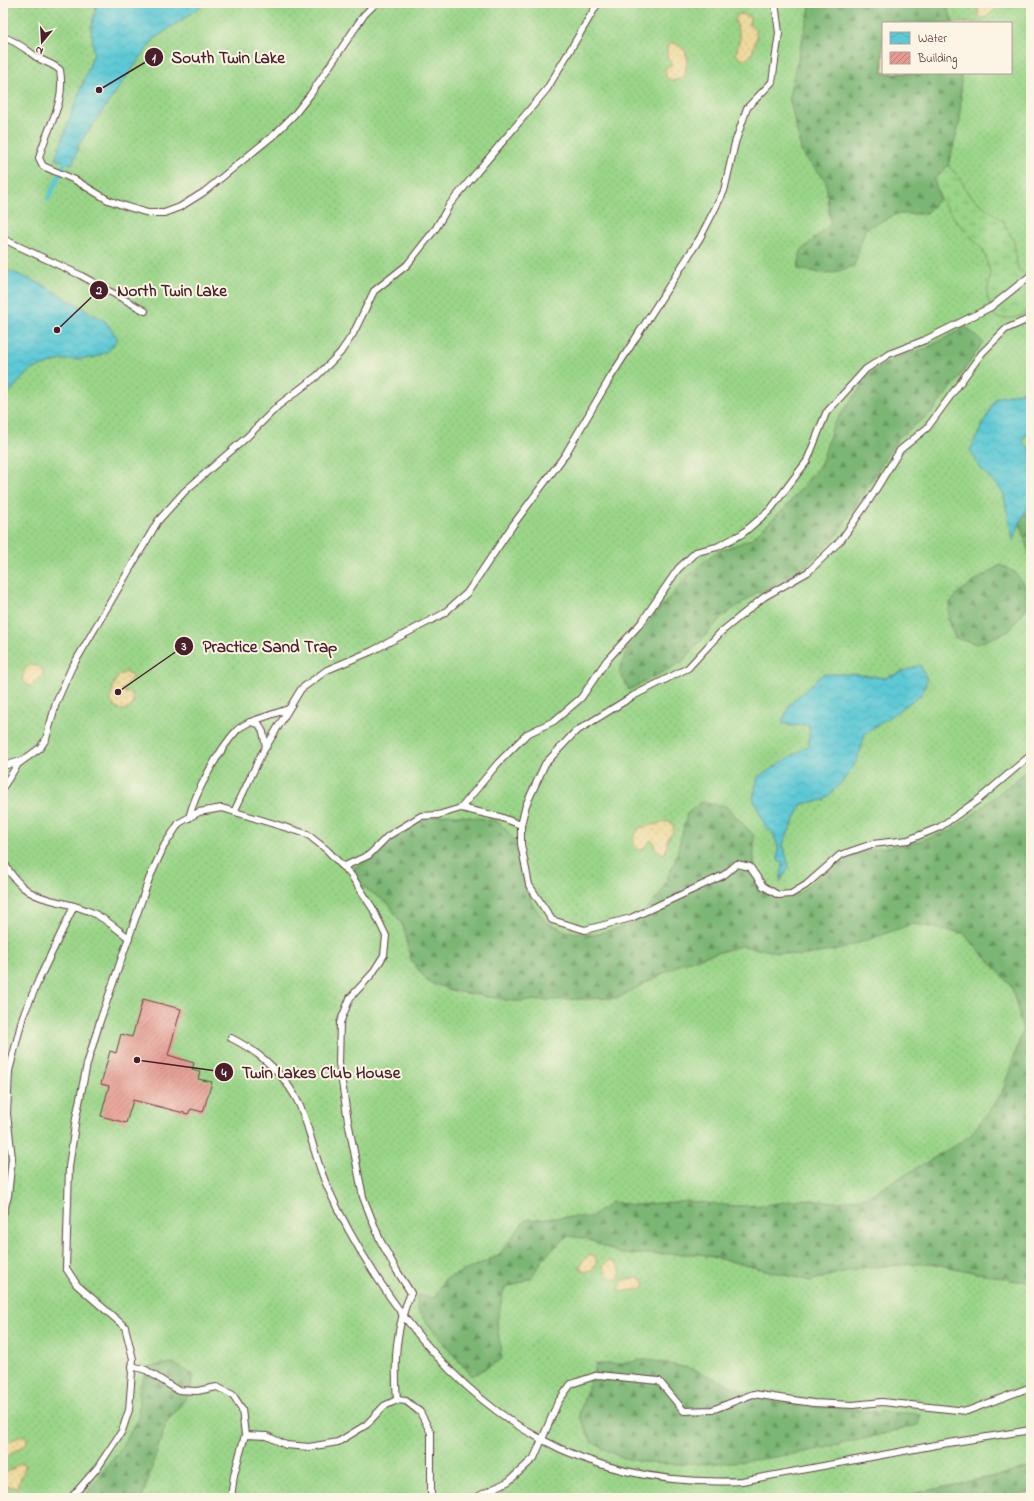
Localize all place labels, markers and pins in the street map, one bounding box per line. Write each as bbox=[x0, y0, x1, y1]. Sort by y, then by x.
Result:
callout: South Twin Lake bbox=[144, 43, 293, 72]
callout: North Twin Lake bbox=[89, 275, 235, 304]
callout: Practice Sand Trap bbox=[174, 631, 345, 660]
callout: Twin Lakes Club House bbox=[214, 1058, 409, 1087]

